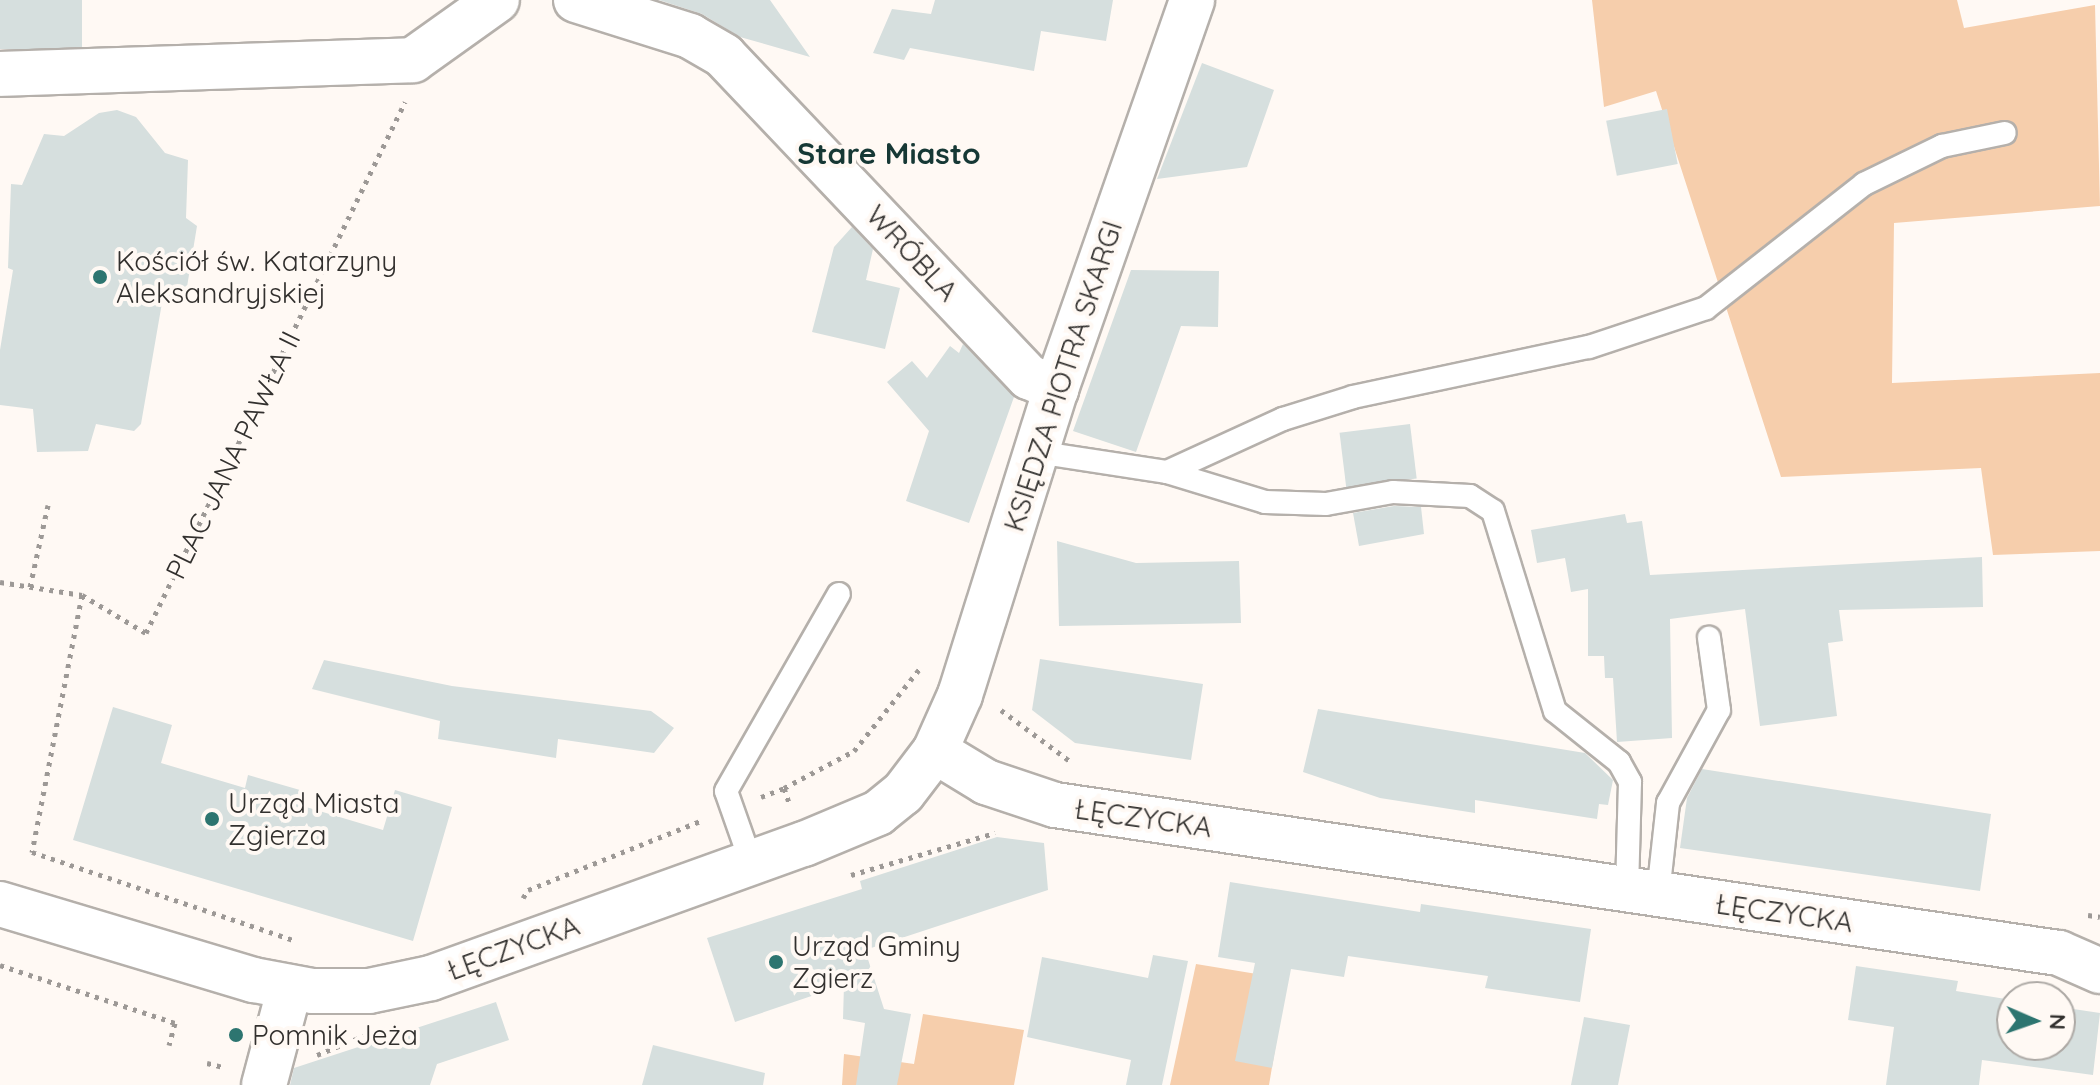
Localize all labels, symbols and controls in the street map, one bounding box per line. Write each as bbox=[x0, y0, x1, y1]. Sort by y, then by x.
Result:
district label: Stare Miasto bbox=[797, 135, 981, 171]
street label: WRÓBLA bbox=[859, 198, 965, 308]
street label: KSIĘDZA PIOTRA SKARGI bbox=[997, 216, 1129, 536]
place label: Kościół św. Katarzyny Aleksandryjskiej bbox=[116, 244, 397, 310]
marker: Kościół św. Katarzyny Aleksandryjskiej bbox=[91, 268, 109, 286]
street label: PLAC JANA PAWŁA II bbox=[158, 326, 308, 584]
place label: Urząd Miasta Zgierza bbox=[228, 786, 399, 852]
street label: ŁĘCZYCKA bbox=[1072, 792, 1214, 844]
marker: Urząd Miasta Zgierza bbox=[203, 810, 221, 828]
street label: ŁĘCZYCKA bbox=[1713, 887, 1855, 939]
street label: ŁĘCZYCKA bbox=[442, 908, 584, 988]
place label: Urząd Gminy Zgierz bbox=[792, 929, 961, 995]
marker: Urząd Gminy Zgierz bbox=[767, 953, 785, 971]
north arrow bbox=[1996, 981, 2076, 1061]
text: N bbox=[2044, 1013, 2072, 1030]
place label: Pomnik Jeża bbox=[252, 1018, 418, 1052]
marker: Pomnik Jeża bbox=[227, 1026, 245, 1044]

